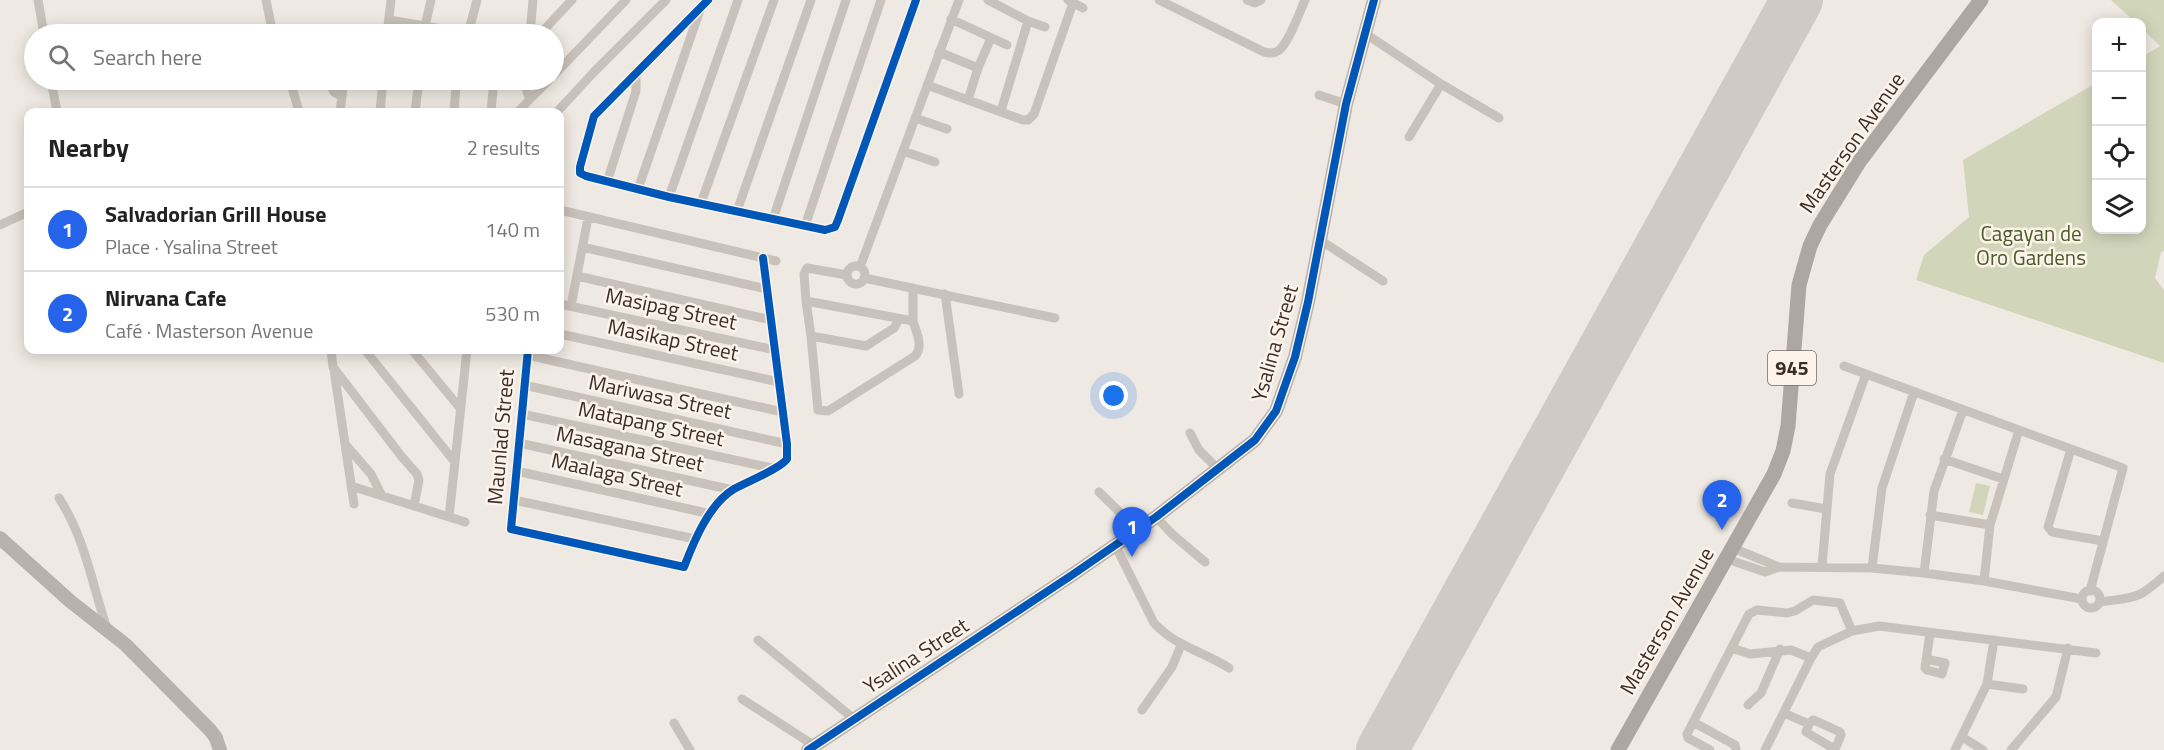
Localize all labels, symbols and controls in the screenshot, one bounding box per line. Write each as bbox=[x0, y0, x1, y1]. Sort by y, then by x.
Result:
map controls bbox=[2092, 18, 2146, 234]
button: + bbox=[2092, 18, 2146, 72]
search box bbox=[24, 24, 564, 90]
text: Search here bbox=[93, 40, 202, 74]
icon: search bbox=[45, 41, 78, 74]
street label: Masterson Avenue bbox=[1791, 65, 1912, 219]
button: − bbox=[2092, 72, 2146, 126]
button: locate bbox=[2092, 126, 2146, 180]
text: Nearby bbox=[48, 128, 129, 167]
text: 2 results bbox=[467, 132, 540, 163]
button: layers bbox=[2092, 180, 2146, 234]
text: Salvadorian Grill House bbox=[105, 197, 326, 231]
text: 1 bbox=[62, 214, 73, 245]
text: 140 m bbox=[485, 214, 540, 245]
park label: Cagayan de Oro Gardens bbox=[1976, 217, 2086, 273]
text: Place · Ysalina Street bbox=[105, 231, 278, 262]
street label: Masipag Street bbox=[603, 278, 741, 338]
street label: Ysalina Street bbox=[1242, 280, 1306, 405]
text: Nirvana Cafe bbox=[105, 281, 227, 315]
text: 2 bbox=[62, 298, 73, 329]
text: 530 m bbox=[485, 298, 540, 329]
street label: Masikap Street bbox=[605, 310, 742, 369]
text: Café · Masterson Avenue bbox=[105, 315, 313, 346]
road number: 945 bbox=[1768, 351, 1816, 385]
street label: Mariwasa Street bbox=[586, 365, 735, 427]
street label: Maunlad Street bbox=[478, 367, 522, 506]
your location bbox=[1099, 381, 1128, 410]
street label: Matapang Street bbox=[575, 392, 728, 454]
street label: Masagana Street bbox=[553, 417, 708, 479]
street label: Maalaga Street bbox=[548, 443, 687, 505]
pin: 2 bbox=[1702, 480, 1742, 530]
pin: 1 bbox=[1112, 508, 1152, 557]
street label: Masterson Avenue bbox=[1611, 541, 1721, 700]
street label: Ysalina Street bbox=[856, 609, 975, 701]

